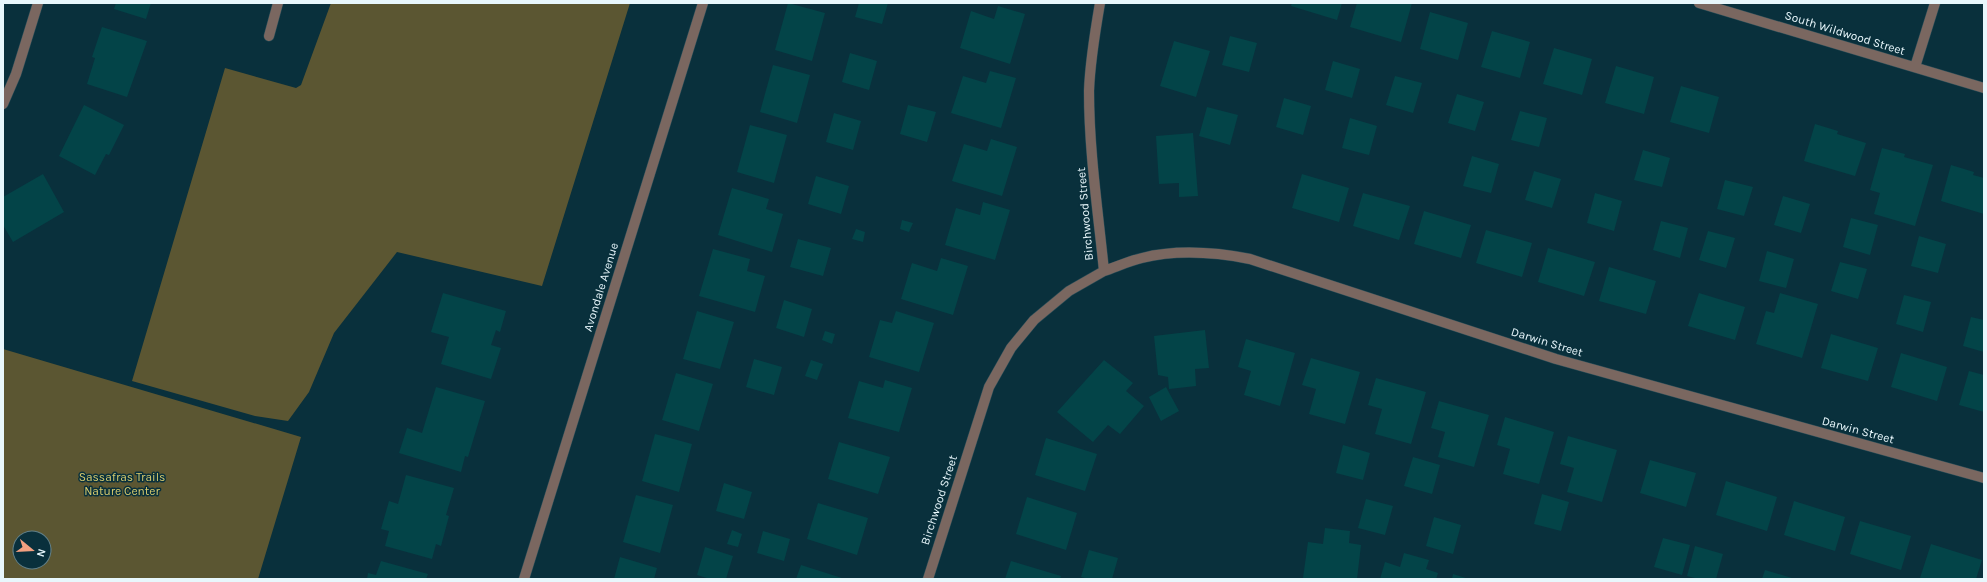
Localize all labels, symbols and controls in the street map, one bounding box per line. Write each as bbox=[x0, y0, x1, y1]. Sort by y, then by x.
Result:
street label: South Wildwood Street bbox=[1783, 8, 1907, 58]
street label: Birchwood Street bbox=[1074, 166, 1096, 261]
street label: Avondale Avenue bbox=[581, 241, 621, 333]
street label: Darwin Street bbox=[1509, 324, 1585, 360]
street label: Darwin Street bbox=[1820, 414, 1896, 446]
street label: Birchwood Street bbox=[918, 453, 960, 547]
park label: Sassafras Trails Nature Center bbox=[79, 470, 165, 498]
north arrow bbox=[12, 530, 52, 570]
text: N bbox=[34, 547, 48, 559]

